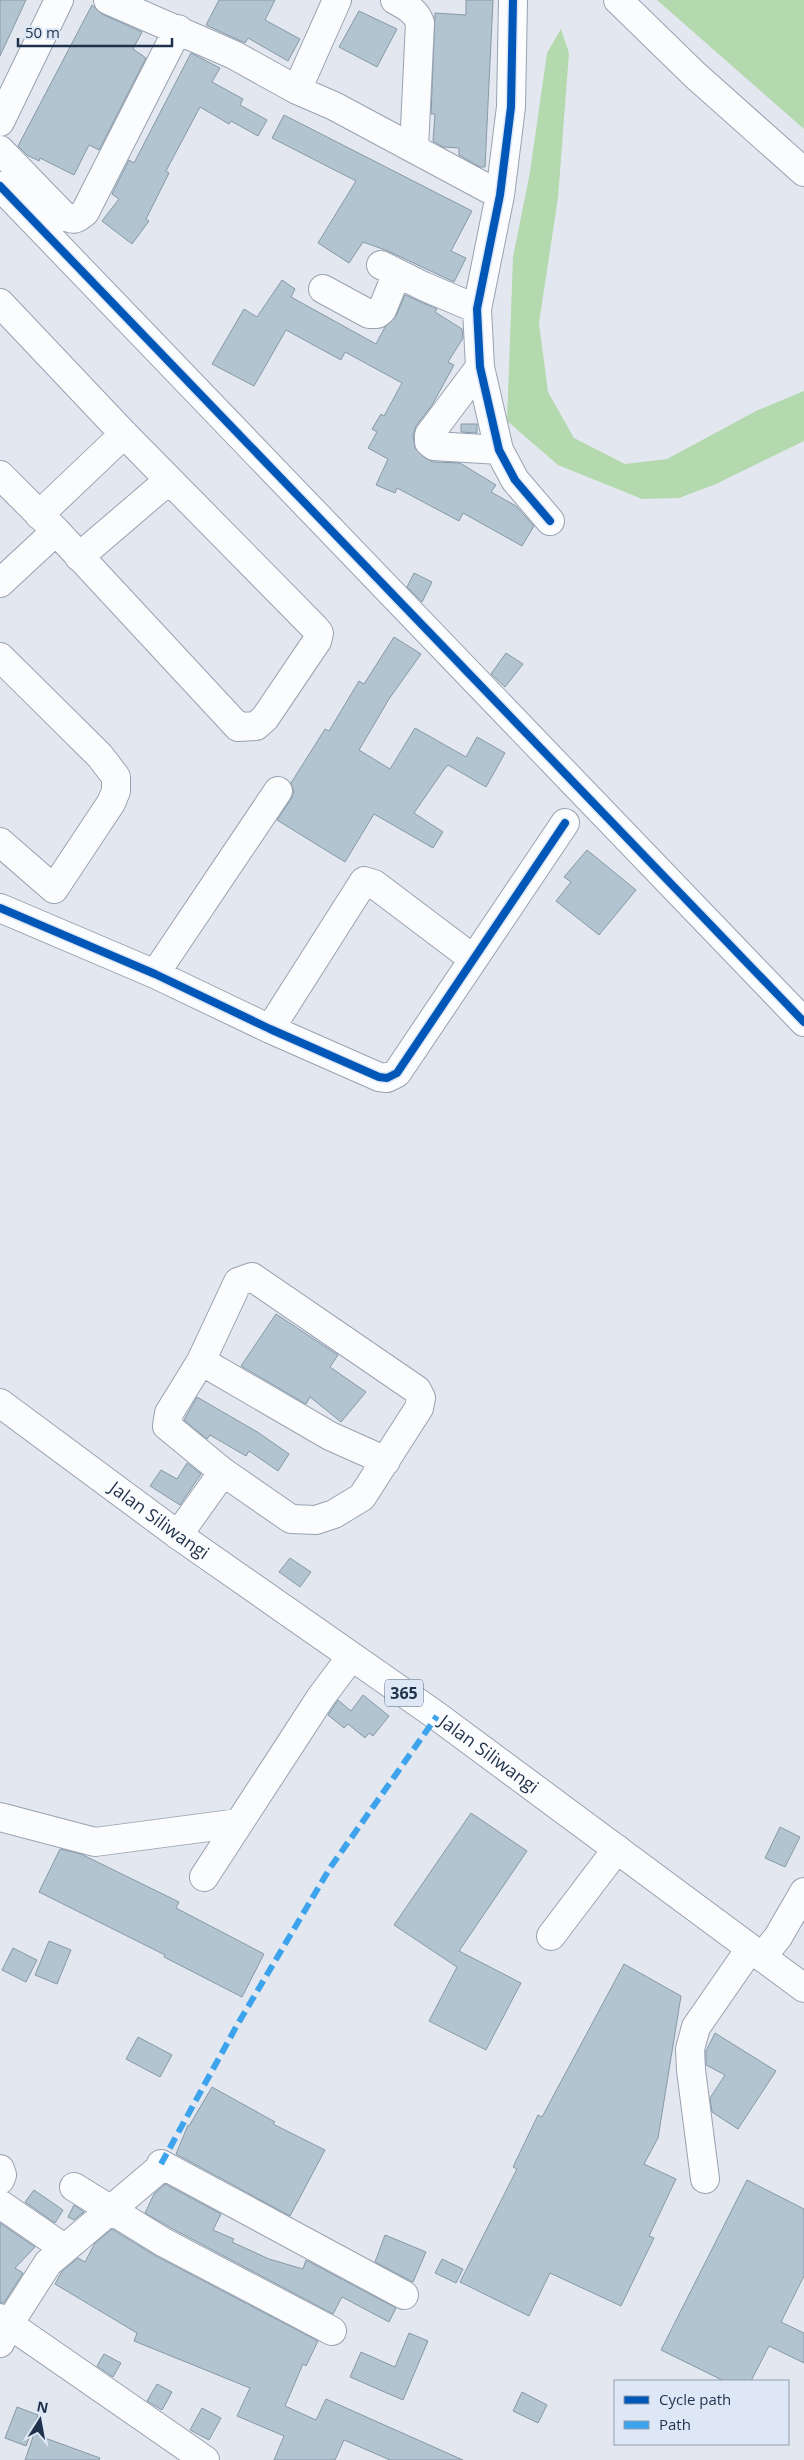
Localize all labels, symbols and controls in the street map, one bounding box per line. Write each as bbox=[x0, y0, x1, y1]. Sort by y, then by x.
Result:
scale bar bbox=[18, 15, 171, 47]
text: 50 m bbox=[25, 22, 60, 42]
street label: Jalan Siliwangi bbox=[103, 1474, 214, 1564]
road number: 365 bbox=[385, 1680, 423, 1706]
street label: Jalan Siliwangi bbox=[433, 1708, 544, 1798]
legend bbox=[614, 2380, 789, 2445]
text: Cycle path bbox=[659, 2389, 731, 2409]
north arrow bbox=[15, 2395, 65, 2445]
text: N bbox=[35, 2396, 50, 2417]
text: Path bbox=[659, 2414, 691, 2434]

